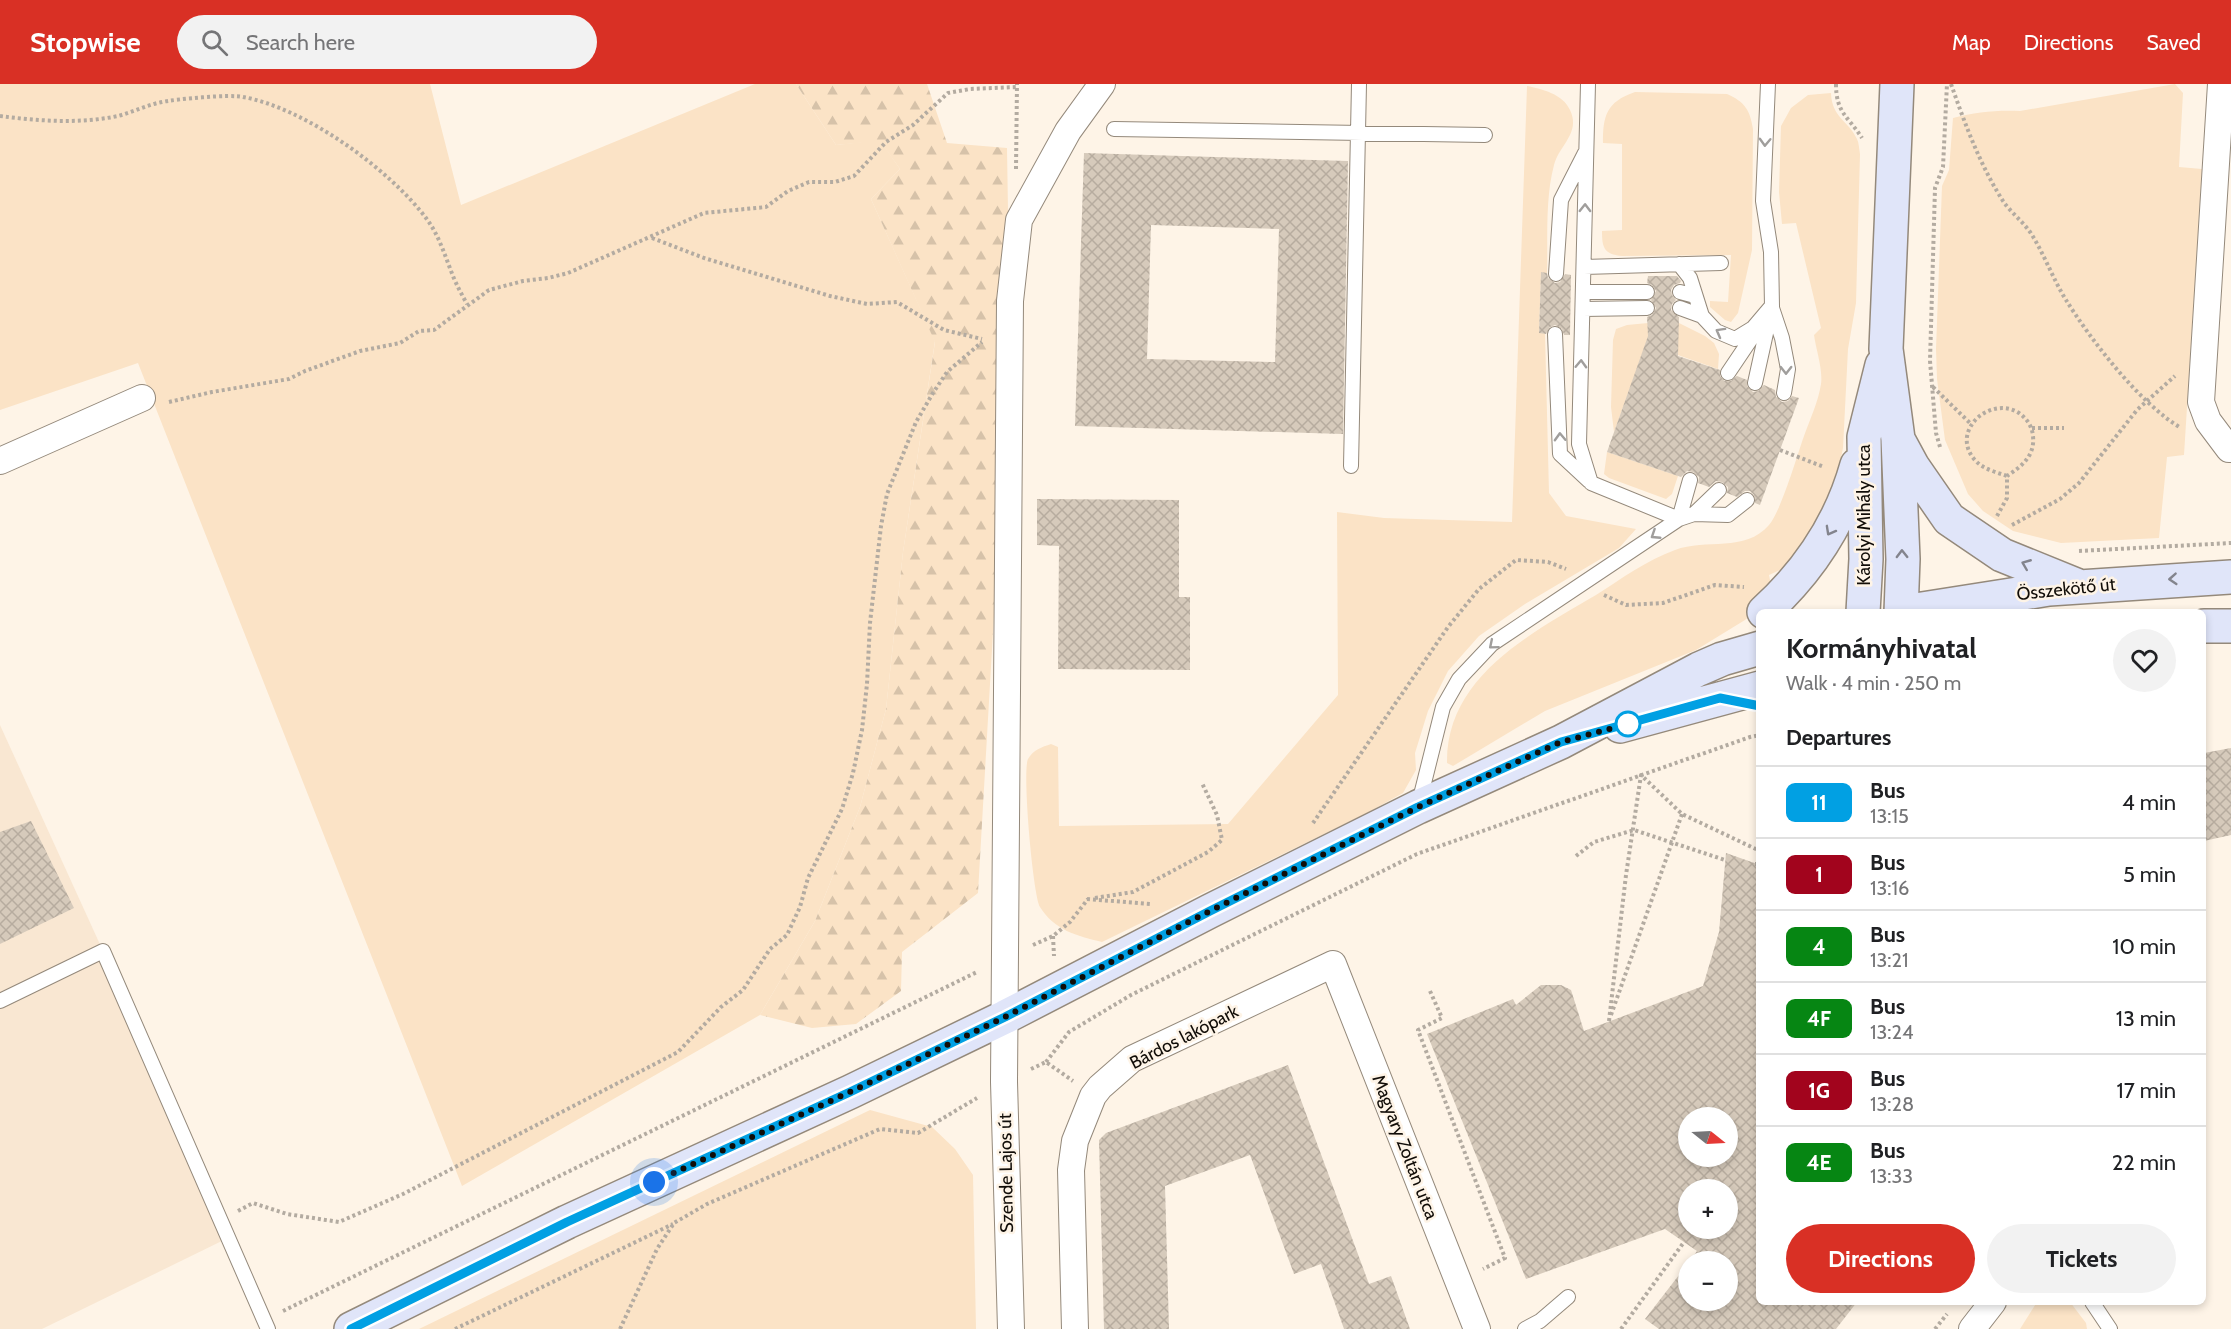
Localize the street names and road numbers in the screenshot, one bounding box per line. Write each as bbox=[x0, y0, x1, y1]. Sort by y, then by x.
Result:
street label: Károlyi Mihály utca bbox=[1853, 444, 1875, 586]
street label: Összekötő út bbox=[2016, 573, 2116, 605]
street label: Bárdos lakópark bbox=[1126, 1000, 1243, 1074]
street label: Magyary Zoltán utca bbox=[1367, 1072, 1443, 1223]
street label: Szende Lajos út bbox=[994, 1113, 1018, 1233]

